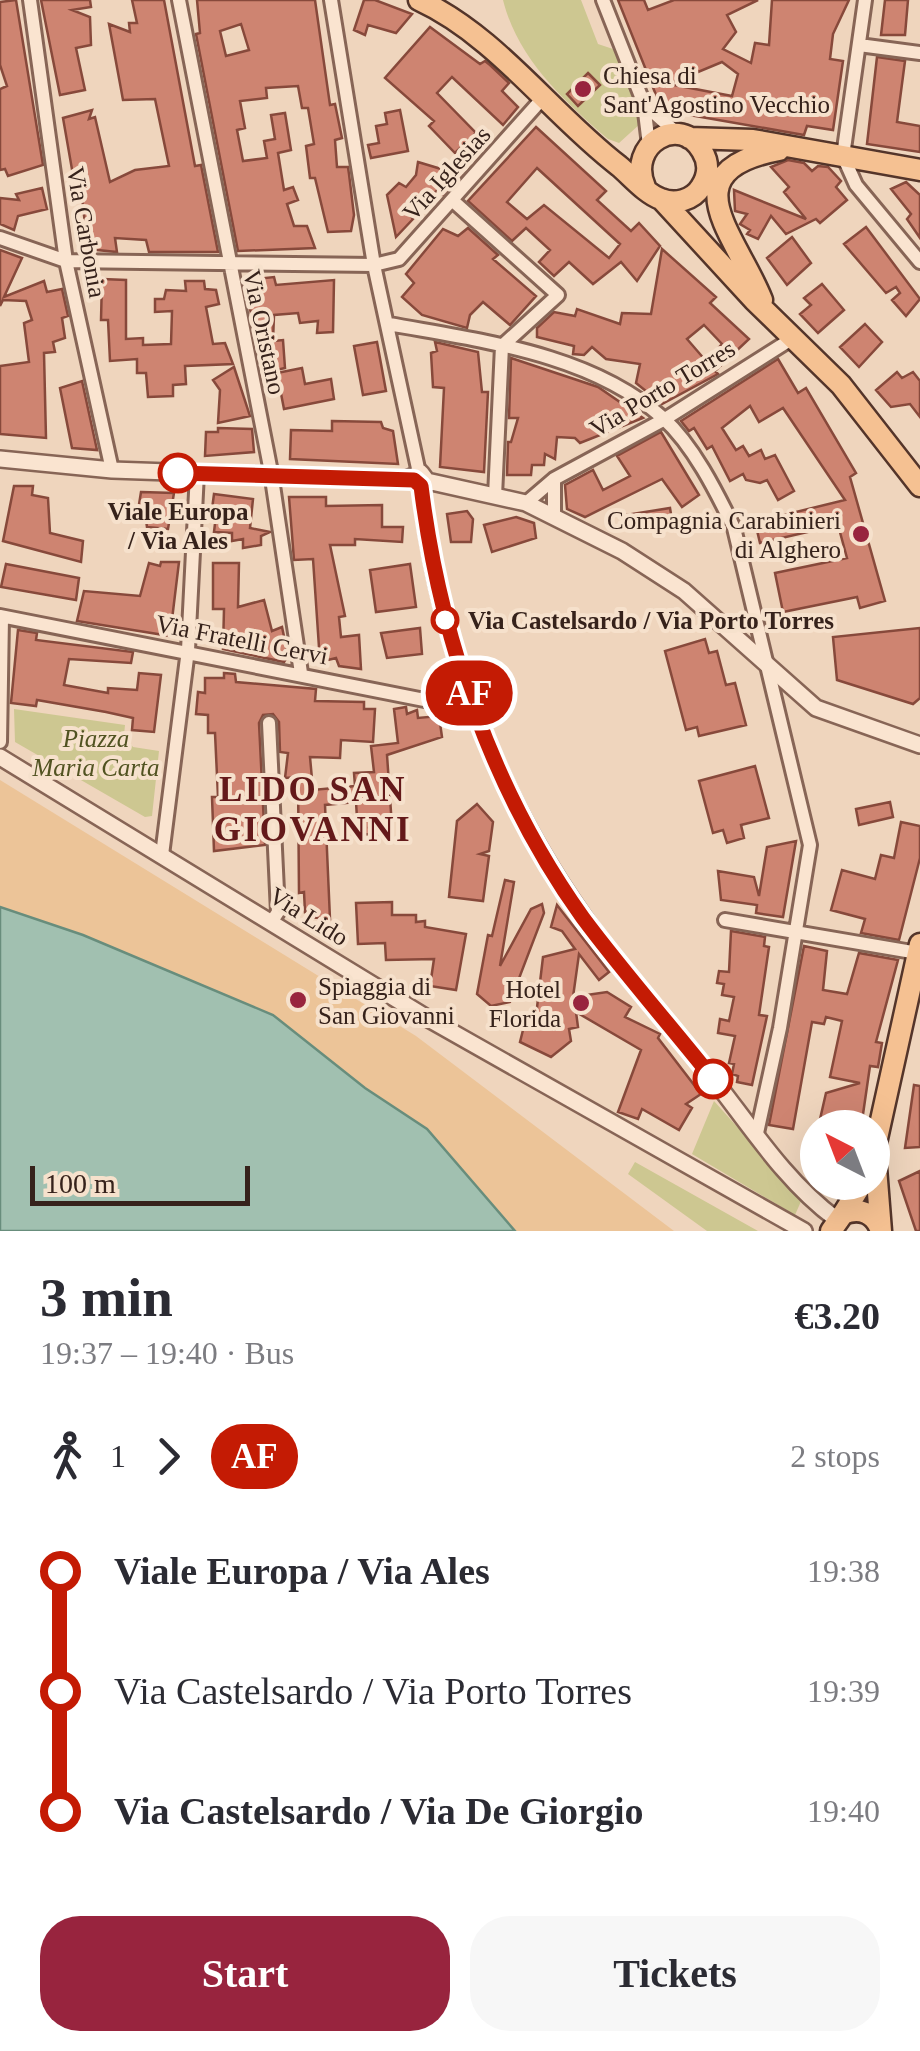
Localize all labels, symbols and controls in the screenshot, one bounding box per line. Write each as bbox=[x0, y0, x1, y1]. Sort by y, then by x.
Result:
place label: Chiesa di Sant'Agostino Vecchio bbox=[603, 62, 830, 118]
marker: Chiesa di Sant'Agostino Vecchio bbox=[572, 78, 594, 100]
street label: Via Iglesias bbox=[397, 121, 496, 226]
street label: Via Carbonia bbox=[62, 165, 111, 300]
street label: Via Oristano bbox=[238, 267, 291, 397]
street label: Via Porto Torres bbox=[585, 335, 740, 442]
marker: Viale Europa / Via Ales bbox=[159, 454, 197, 492]
place label: Viale Europa / Via Ales bbox=[108, 498, 249, 554]
place label: Compagnia Carabinieri di Alghero bbox=[607, 507, 841, 563]
marker: Compagnia Carabinieri di Alghero bbox=[850, 523, 872, 545]
marker: Via Castelsardo / Via Porto Torres bbox=[432, 607, 458, 633]
place label: Via Castelsardo / Via Porto Torres bbox=[468, 607, 834, 634]
street label: Via Fratelli Cervi bbox=[154, 610, 330, 669]
line badge: AF bbox=[424, 660, 514, 726]
text: AF bbox=[446, 674, 492, 713]
park label: Piazza Maria Carta bbox=[31, 725, 160, 781]
district label: LIDO SAN GIOVANNI bbox=[214, 770, 412, 849]
street label: Via Lido bbox=[264, 882, 353, 951]
place label: Spiaggia di San Giovanni bbox=[318, 973, 455, 1029]
place label: Hotel Florida bbox=[489, 976, 561, 1032]
marker: Spiaggia di San Giovanni bbox=[287, 989, 309, 1011]
marker: Hotel Florida bbox=[570, 992, 592, 1014]
unlabelled marker bbox=[694, 1060, 732, 1098]
north arrow bbox=[800, 1110, 890, 1200]
map controls bbox=[800, 1110, 890, 1200]
scale bar bbox=[30, 1161, 250, 1206]
text: 100 m bbox=[45, 1168, 116, 1199]
text: 3 min bbox=[40, 1267, 173, 1328]
text: €3.20 bbox=[795, 1295, 880, 1337]
text: 19:37 – 19:40 · Bus bbox=[40, 1335, 294, 1371]
icon: walk bbox=[40, 1429, 95, 1484]
icon: forward bbox=[141, 1429, 196, 1484]
text: AF bbox=[231, 1437, 278, 1476]
text: 1 bbox=[110, 1438, 126, 1474]
text: 2 stops bbox=[790, 1438, 880, 1474]
text: Viale Europa / Via Ales bbox=[114, 1550, 490, 1592]
text: 19:38 bbox=[807, 1553, 880, 1589]
text: Via Castelsardo / Via Porto Torres bbox=[114, 1670, 632, 1712]
text: 19:39 bbox=[807, 1673, 880, 1709]
text: Via Castelsardo / Via De Giorgio bbox=[114, 1790, 644, 1832]
text: 19:40 bbox=[807, 1793, 880, 1829]
button: Start bbox=[40, 1916, 450, 2031]
button: Tickets bbox=[470, 1916, 880, 2031]

